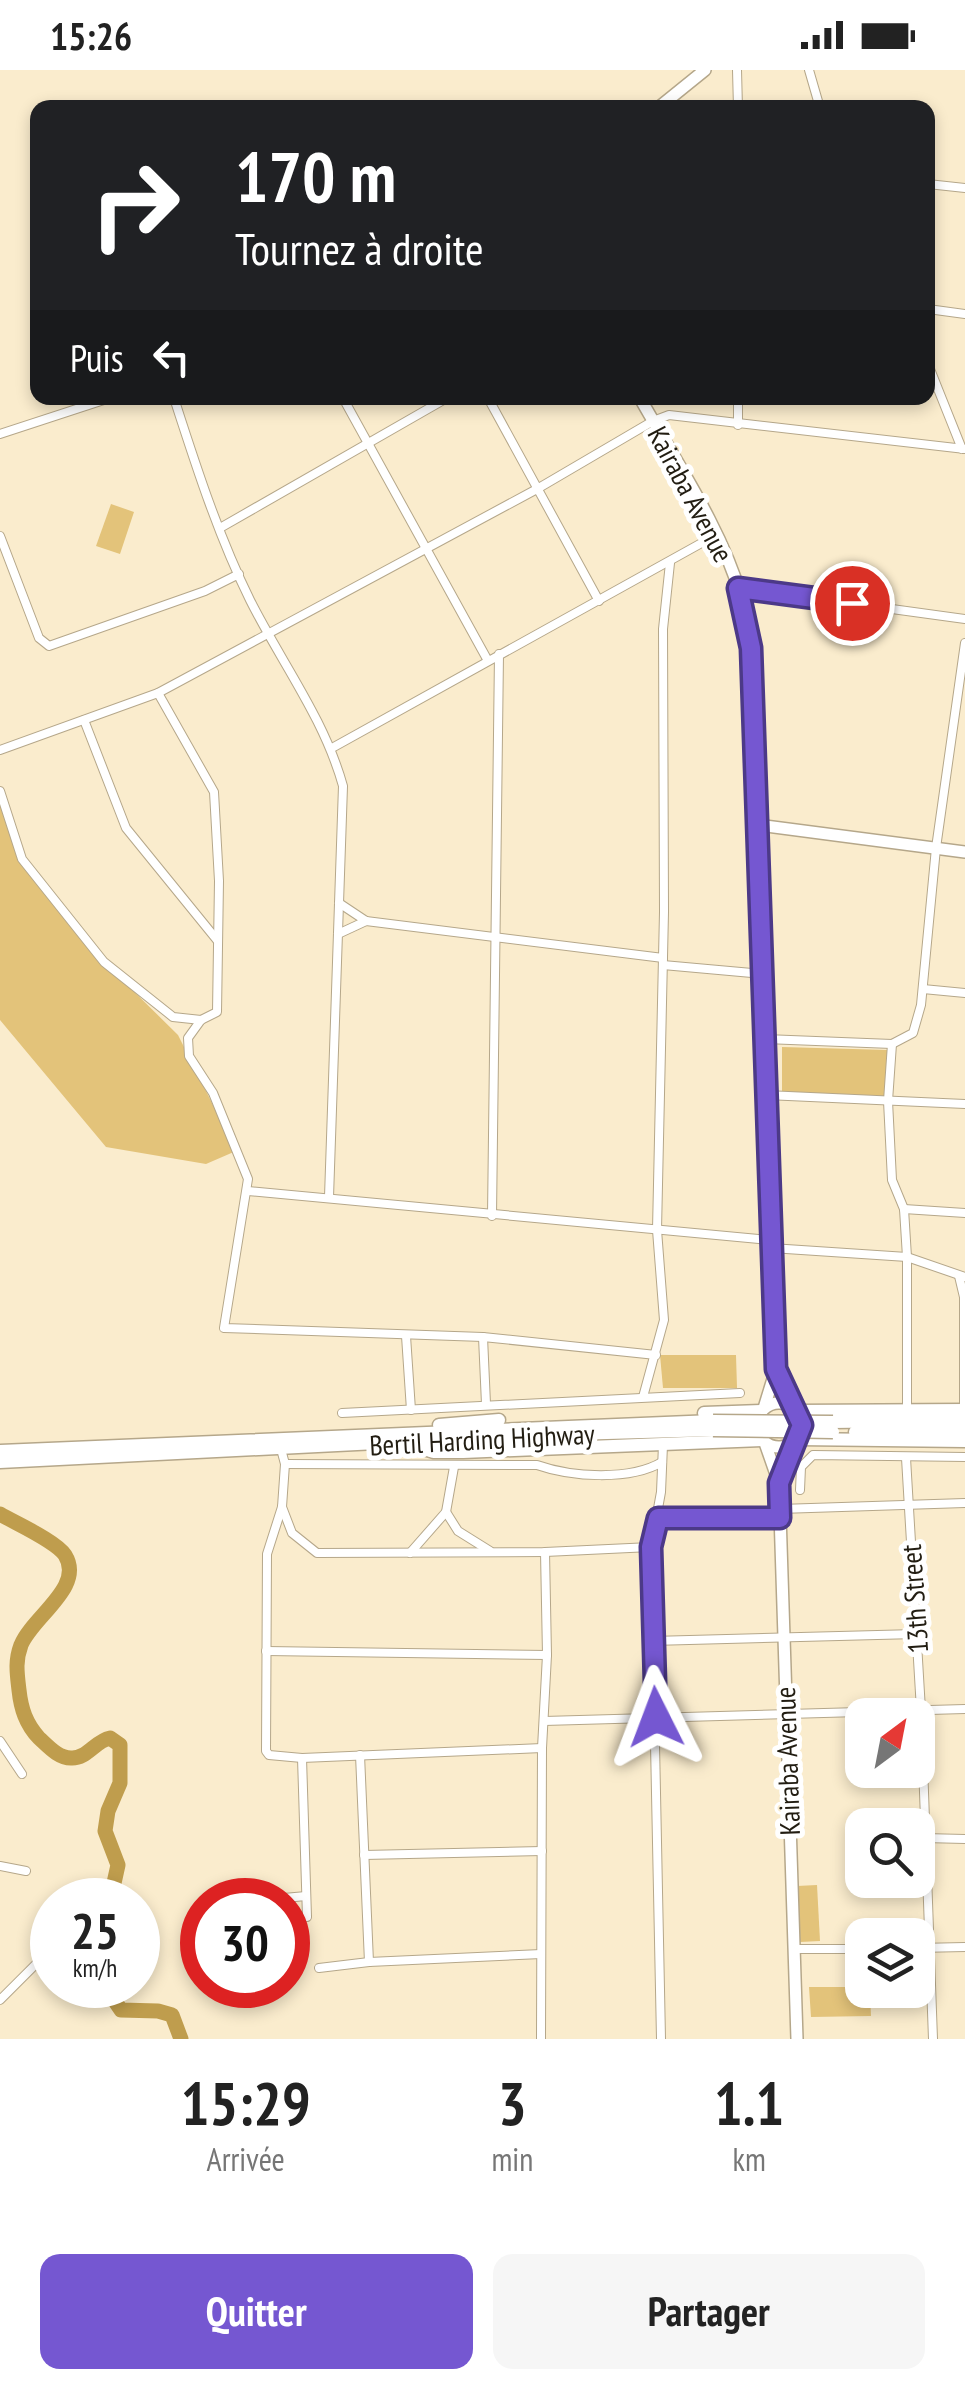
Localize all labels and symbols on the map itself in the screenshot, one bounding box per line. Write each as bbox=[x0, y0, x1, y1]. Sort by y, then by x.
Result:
street label: Kairaba Avenue bbox=[640, 420, 742, 568]
pin bbox=[810, 561, 895, 646]
street label: Bertil Harding Highway bbox=[368, 1415, 596, 1463]
street label: 13th Street bbox=[892, 1543, 936, 1655]
position arrow bbox=[604, 1665, 708, 1769]
street label: Kairaba Avenue bbox=[766, 1686, 808, 1836]
north arrow bbox=[845, 1698, 935, 1788]
speed limit sign: 30 bbox=[180, 1878, 310, 2008]

